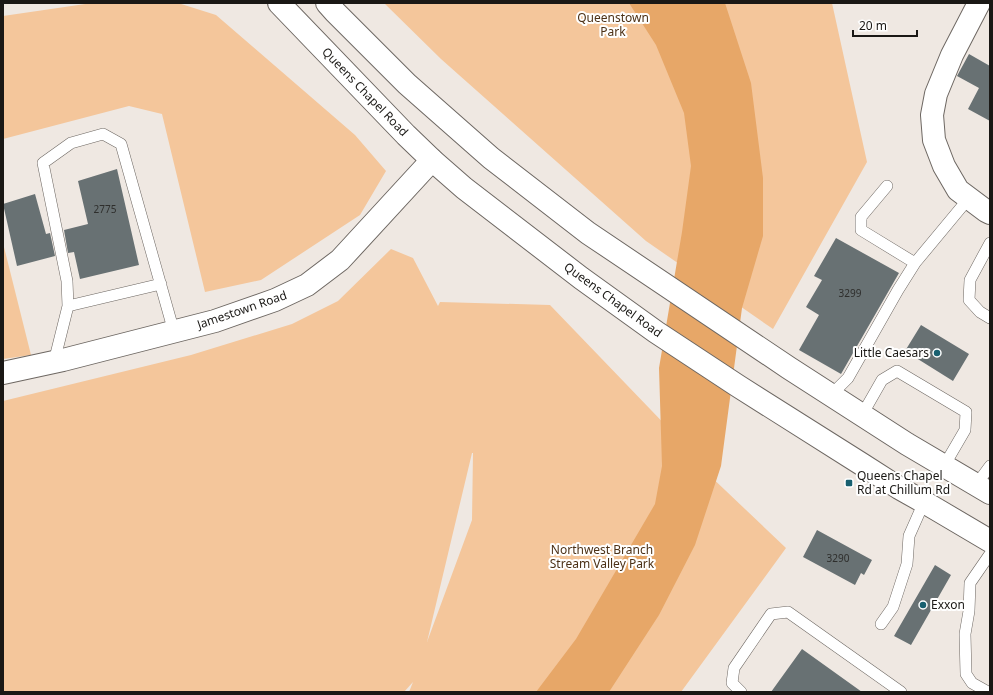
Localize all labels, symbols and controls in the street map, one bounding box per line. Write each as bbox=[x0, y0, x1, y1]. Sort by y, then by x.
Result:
park label: Queenstown Park bbox=[577, 9, 649, 40]
scale bar bbox=[853, 12, 917, 38]
text: 20 m bbox=[859, 17, 887, 34]
street label: Queens Chapel Road bbox=[318, 43, 412, 140]
house number: 2775 bbox=[94, 202, 117, 216]
street label: Queens Chapel Road bbox=[561, 258, 666, 341]
street label: Jamestown Road bbox=[194, 286, 289, 333]
house number: 3299 bbox=[839, 286, 862, 300]
place label: Little Caesars bbox=[854, 344, 929, 361]
marker: Little Caesars bbox=[932, 348, 942, 358]
place label: Queens Chapel Rd at Chillum Rd bbox=[857, 467, 950, 498]
marker: Queens Chapel Rd at Chillum Rd bbox=[844, 478, 854, 488]
park label: Northwest Branch Stream Valley Park bbox=[550, 541, 655, 572]
house number: 3290 bbox=[827, 551, 850, 565]
place label: Exxon bbox=[931, 596, 965, 613]
marker: Exxon bbox=[918, 600, 928, 610]

